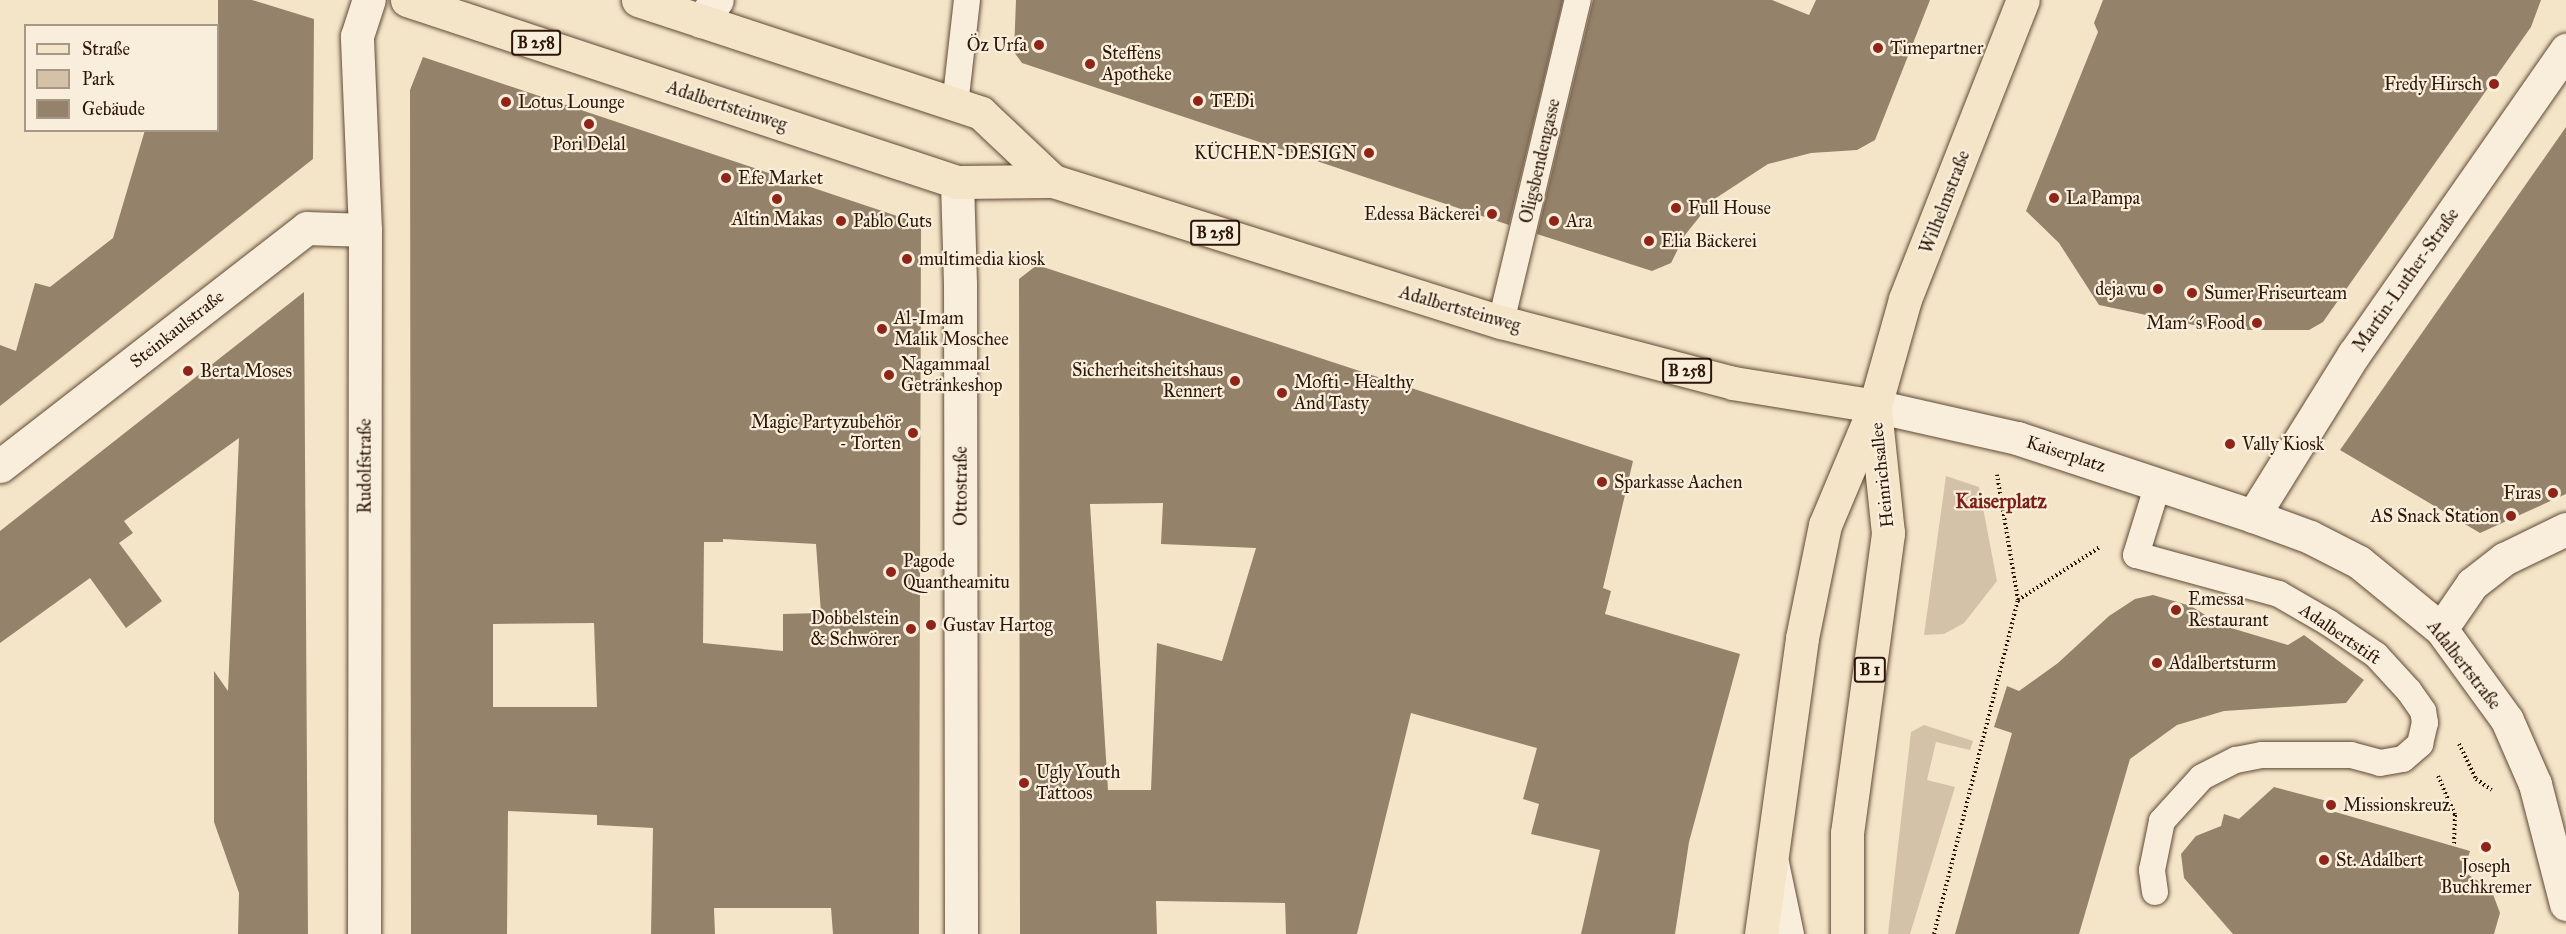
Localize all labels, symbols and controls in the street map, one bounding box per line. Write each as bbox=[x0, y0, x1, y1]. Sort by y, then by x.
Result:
legend bbox=[24, 24, 219, 132]
road number: B 258 bbox=[510, 30, 562, 56]
place label: Öz Urfa bbox=[967, 34, 1027, 56]
place label: Timepartner bbox=[1890, 37, 1984, 59]
text: Straße bbox=[82, 38, 130, 60]
marker: Öz Urfa bbox=[1032, 38, 1046, 52]
marker: Timepartner bbox=[1871, 41, 1885, 55]
place label: Steffens Apotheke bbox=[1102, 43, 1172, 86]
marker: Steffens Apotheke bbox=[1083, 57, 1097, 71]
text: Park bbox=[82, 68, 115, 90]
place label: Fredy Hirsch bbox=[2384, 73, 2482, 95]
street label: Adalbertsteinweg bbox=[664, 76, 790, 136]
marker: Fredy Hirsch bbox=[2487, 77, 2501, 91]
place label: TEDi bbox=[1210, 90, 1254, 112]
place label: Lotus Lounge bbox=[518, 91, 625, 113]
marker: TEDi bbox=[1191, 94, 1205, 108]
marker: Lotus Lounge bbox=[499, 95, 513, 109]
street label: Oligsbendengasse bbox=[1515, 97, 1565, 225]
text: Gebäude bbox=[82, 98, 145, 120]
marker: Pori Delal bbox=[582, 117, 596, 131]
place label: Pori Delal bbox=[552, 133, 626, 155]
place label: KÜCHEN-DESIGN bbox=[1194, 142, 1357, 164]
marker: KÜCHEN-DESIGN bbox=[1362, 146, 1376, 160]
street label: Wilhelmstraße bbox=[1915, 148, 1975, 256]
place label: Efe Market bbox=[738, 167, 823, 189]
marker: Efe Market bbox=[719, 171, 733, 185]
place label: La Pampa bbox=[2066, 187, 2140, 209]
marker: La Pampa bbox=[2047, 191, 2061, 205]
marker: Altin Makas bbox=[770, 192, 784, 206]
place label: Full House bbox=[1688, 197, 1771, 219]
marker: Full House bbox=[1669, 201, 1683, 215]
place label: Edessa Bäckerei bbox=[1364, 203, 1480, 225]
street label: Martin-Luther-Straße bbox=[2348, 204, 2464, 356]
marker: Edessa Bäckerei bbox=[1485, 207, 1499, 221]
place label: Altin Makas bbox=[732, 208, 822, 230]
place label: Pablo Cuts bbox=[853, 210, 932, 232]
place label: Ara bbox=[1566, 210, 1592, 232]
marker: Pablo Cuts bbox=[834, 214, 848, 228]
marker: Ara bbox=[1547, 214, 1561, 228]
road number: B 258 bbox=[1190, 220, 1240, 246]
place label: Elia Bäckerei bbox=[1661, 230, 1757, 252]
marker: Elia Bäckerei bbox=[1642, 234, 1656, 248]
place label: multimedia kiosk bbox=[919, 248, 1045, 270]
marker: multimedia kiosk bbox=[900, 252, 914, 266]
place label: deja vu bbox=[2095, 278, 2146, 300]
street label: Adalbertsteinweg bbox=[1397, 281, 1523, 337]
marker: deja vu bbox=[2151, 282, 2165, 296]
place label: Sumer Friseurteam bbox=[2204, 282, 2347, 304]
street label: Steinkaulstraße bbox=[126, 286, 228, 372]
marker: Sumer Friseurteam bbox=[2185, 286, 2199, 300]
place label: Al-Imam Malik Moschee bbox=[894, 308, 1009, 350]
place label: Mam´s Food bbox=[2146, 312, 2245, 334]
marker: Mam´s Food bbox=[2250, 316, 2264, 330]
marker: Al-Imam Malik Moschee bbox=[875, 322, 889, 336]
place label: Nagammaal Getränkeshop bbox=[901, 354, 1003, 397]
road number: B 258 bbox=[1662, 358, 1712, 384]
place label: Berta Moses bbox=[200, 360, 292, 382]
place label: Sicherheitsheitshaus Rennert bbox=[1072, 360, 1223, 403]
marker: Berta Moses bbox=[181, 364, 195, 378]
marker: Nagammaal Getränkeshop bbox=[882, 368, 896, 382]
place label: Mofti - Healthy And Tasty bbox=[1294, 372, 1414, 415]
marker: Sicherheitsheitshaus Rennert bbox=[1228, 374, 1242, 388]
marker: Mofti - Healthy And Tasty bbox=[1275, 386, 1289, 400]
place label: Magic Partyzubehör - Torten bbox=[751, 412, 901, 454]
street label: Rudolfstraße bbox=[354, 418, 376, 514]
street label: Heinrichsallee bbox=[1866, 421, 1898, 529]
marker: Magic Partyzubehör - Torten bbox=[906, 426, 920, 440]
street label: Kaiserplatz bbox=[2024, 431, 2108, 477]
place label: Vally Kiosk bbox=[2242, 433, 2324, 455]
marker: Vally Kiosk bbox=[2223, 437, 2237, 451]
street label: Ottostraße bbox=[950, 446, 972, 526]
place label: Sparkasse Aachen bbox=[1614, 471, 1743, 493]
marker: Sparkasse Aachen bbox=[1595, 475, 1609, 489]
place label: Fıras bbox=[2503, 482, 2541, 504]
marker: Fıras bbox=[2546, 486, 2560, 500]
district label: Kaiserplatz bbox=[1955, 489, 2047, 513]
place label: AS Snack Station bbox=[2371, 505, 2499, 527]
marker: AS Snack Station bbox=[2504, 509, 2518, 523]
place label: Pagode Quantheamitu bbox=[903, 551, 1010, 594]
marker: Pagode Quantheamitu bbox=[884, 565, 898, 579]
place label: Emessa Restaurant bbox=[2188, 589, 2269, 632]
street label: Adalbertstift bbox=[2295, 599, 2385, 669]
marker: Emessa Restaurant bbox=[2169, 603, 2183, 617]
place label: Dobbelstein & Schwörer bbox=[810, 608, 899, 650]
place label: Gustav Hartog bbox=[943, 614, 1053, 636]
street label: Adalbertstraße bbox=[2423, 616, 2505, 714]
marker: Gustav Hartog bbox=[924, 618, 938, 632]
marker: Dobbelstein & Schwörer bbox=[904, 622, 918, 636]
place label: Adalbertsturm bbox=[2169, 652, 2276, 674]
marker: Adalbertsturm bbox=[2150, 656, 2164, 670]
road number: B 1 bbox=[1854, 657, 1886, 683]
place label: Ugly Youth Tattoos bbox=[1036, 762, 1120, 804]
marker: Ugly Youth Tattoos bbox=[1017, 776, 1031, 790]
place label: Missionskreuz bbox=[2343, 794, 2450, 816]
marker: Missionskreuz bbox=[2324, 798, 2338, 812]
marker: Joseph Buchkremer bbox=[2479, 840, 2493, 854]
place label: St. Adalbert bbox=[2336, 849, 2423, 871]
marker: St. Adalbert bbox=[2317, 853, 2331, 867]
place label: Joseph Buchkremer bbox=[2441, 856, 2531, 898]

